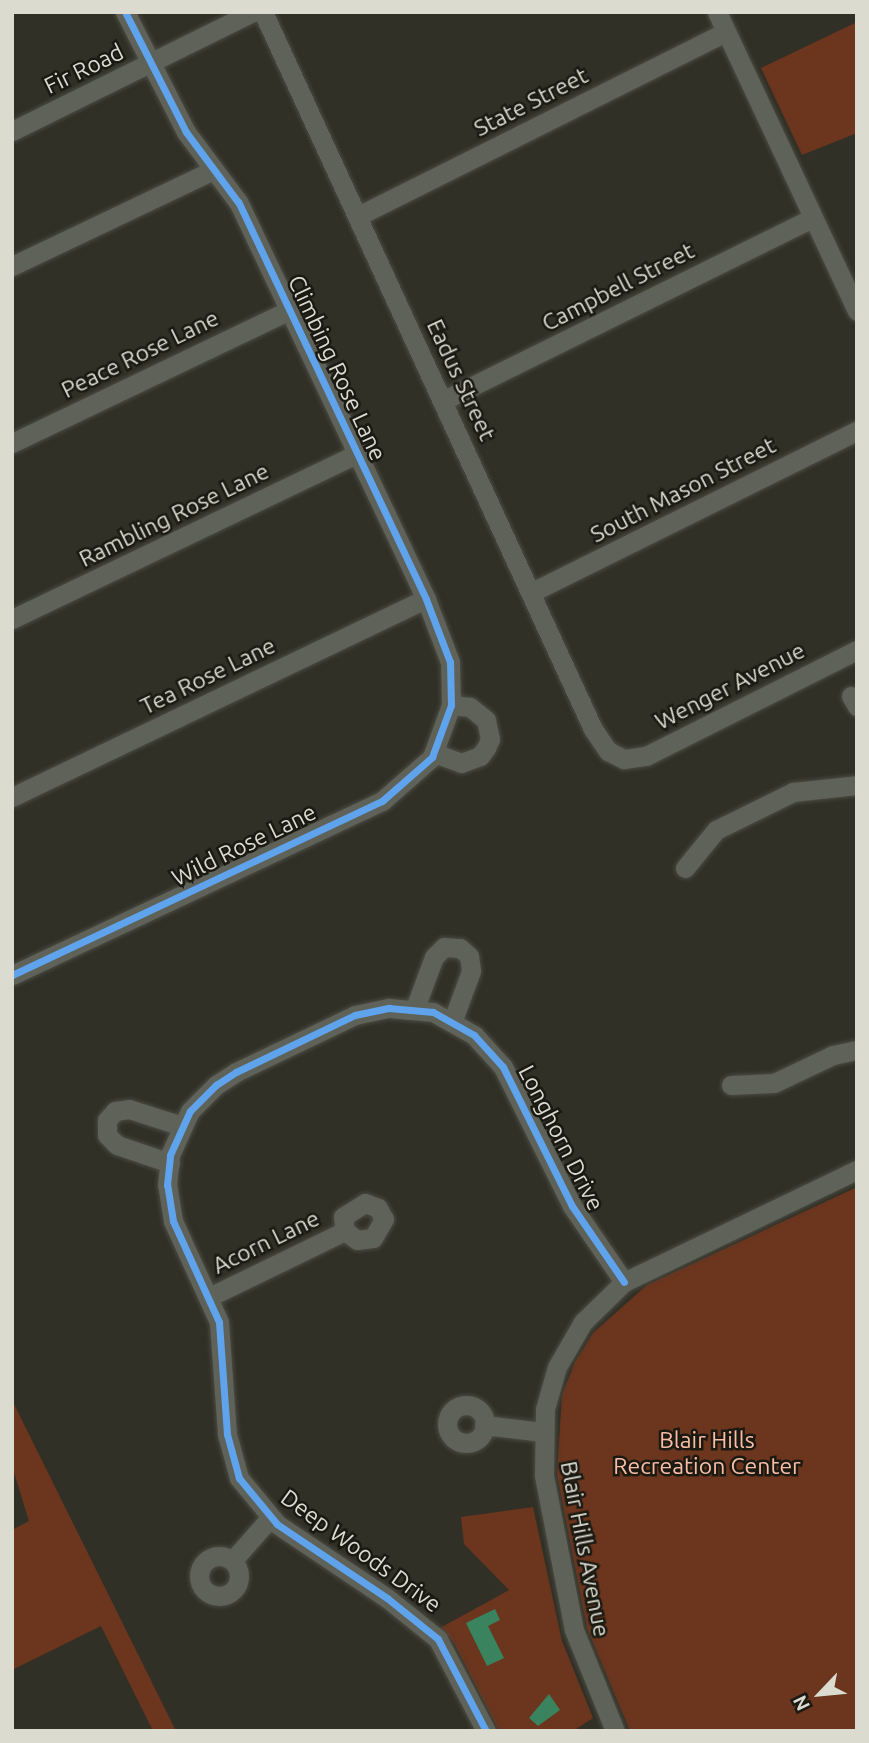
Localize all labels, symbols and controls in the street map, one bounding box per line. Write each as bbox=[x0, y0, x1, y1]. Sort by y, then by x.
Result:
street label: Fir Road bbox=[40, 38, 128, 100]
street label: State Street bbox=[469, 62, 593, 142]
street label: Campbell Street bbox=[537, 237, 699, 337]
street label: Climbing Rose Lane bbox=[282, 271, 392, 465]
street label: Peace Rose Lane bbox=[57, 304, 223, 404]
street label: Eadus Street bbox=[421, 315, 501, 445]
street label: South Mason Street bbox=[586, 431, 780, 549]
street label: Rambling Rose Lane bbox=[75, 457, 273, 573]
street label: Tea Rose Lane bbox=[136, 631, 280, 721]
street label: Wenger Avenue bbox=[651, 636, 809, 736]
street label: Wild Rose Lane bbox=[167, 798, 321, 892]
street label: Longhorn Drive bbox=[512, 1061, 610, 1215]
street label: Acorn Lane bbox=[208, 1204, 324, 1280]
park label: Blair Hills Recreation Center bbox=[613, 1426, 801, 1480]
street label: Blair Hills Avenue bbox=[554, 1459, 616, 1639]
street label: Deep Woods Drive bbox=[276, 1484, 446, 1618]
north arrow bbox=[785, 1659, 855, 1729]
text: N bbox=[788, 1692, 814, 1714]

